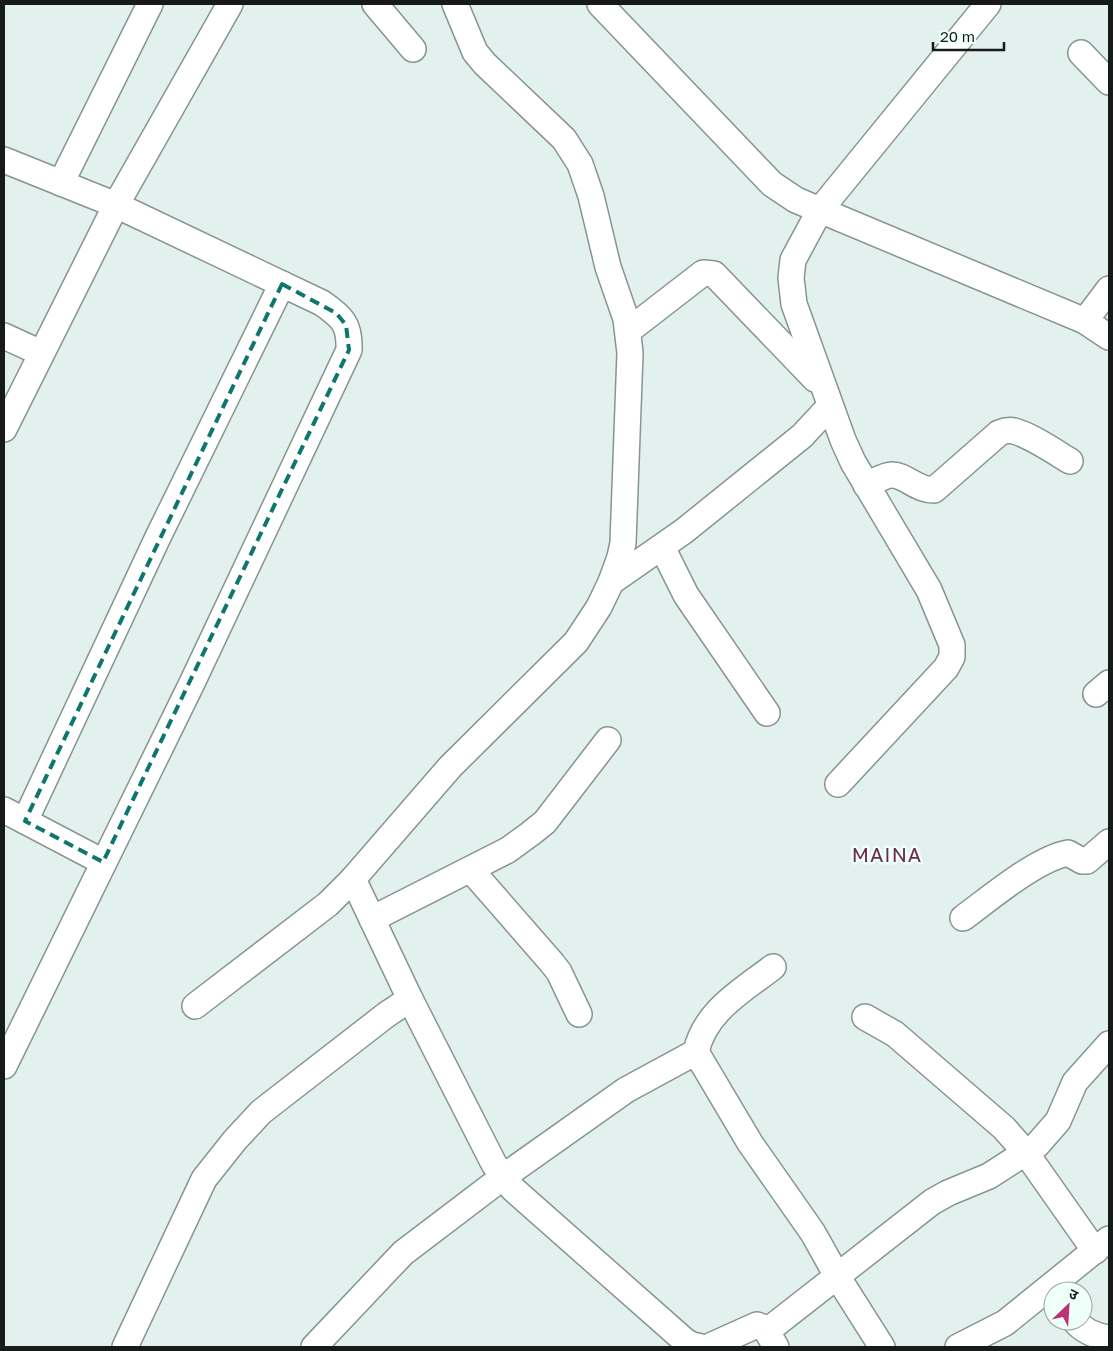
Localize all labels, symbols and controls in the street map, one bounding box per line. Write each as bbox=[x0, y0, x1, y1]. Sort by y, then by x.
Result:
scale bar bbox=[933, 20, 1004, 52]
text: 20 m bbox=[940, 27, 975, 45]
district label: MAINA bbox=[852, 842, 922, 866]
north arrow bbox=[1043, 1281, 1093, 1331]
text: उ bbox=[1066, 1284, 1082, 1304]

